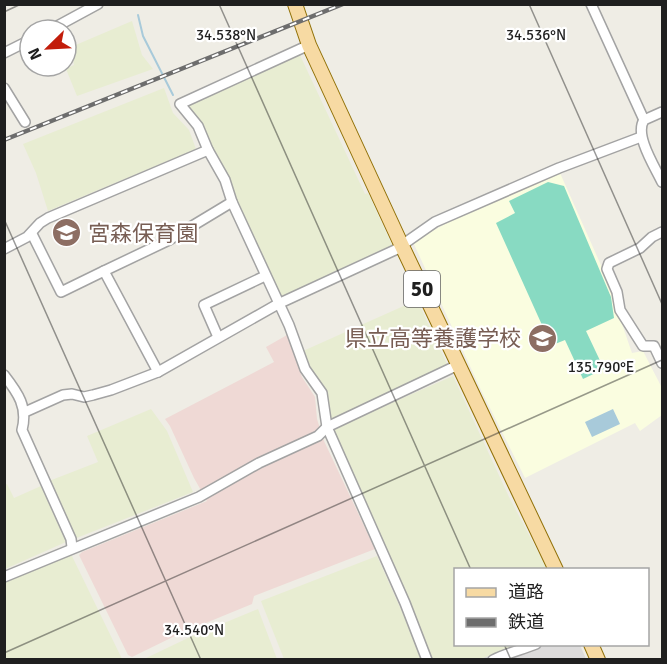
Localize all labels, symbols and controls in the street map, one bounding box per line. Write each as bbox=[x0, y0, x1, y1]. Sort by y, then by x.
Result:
north arrow bbox=[18, 18, 78, 78]
text: 34.538°N bbox=[196, 26, 256, 44]
text: 34.536°N bbox=[506, 26, 566, 44]
text: N bbox=[24, 45, 47, 63]
school or university icon: 宮森保育園 bbox=[51, 217, 83, 249]
place label: 宮森保育園 bbox=[88, 220, 198, 247]
road number: 50 bbox=[404, 271, 440, 307]
school or university icon: 県立高等養護学校 bbox=[526, 322, 558, 354]
place label: 県立高等養護学校 bbox=[345, 325, 521, 352]
text: 135.790°E bbox=[568, 358, 634, 376]
legend bbox=[454, 568, 649, 646]
text: 道路 bbox=[508, 581, 544, 603]
text: 鉄道 bbox=[508, 611, 544, 633]
text: 34.540°N bbox=[164, 621, 224, 639]

